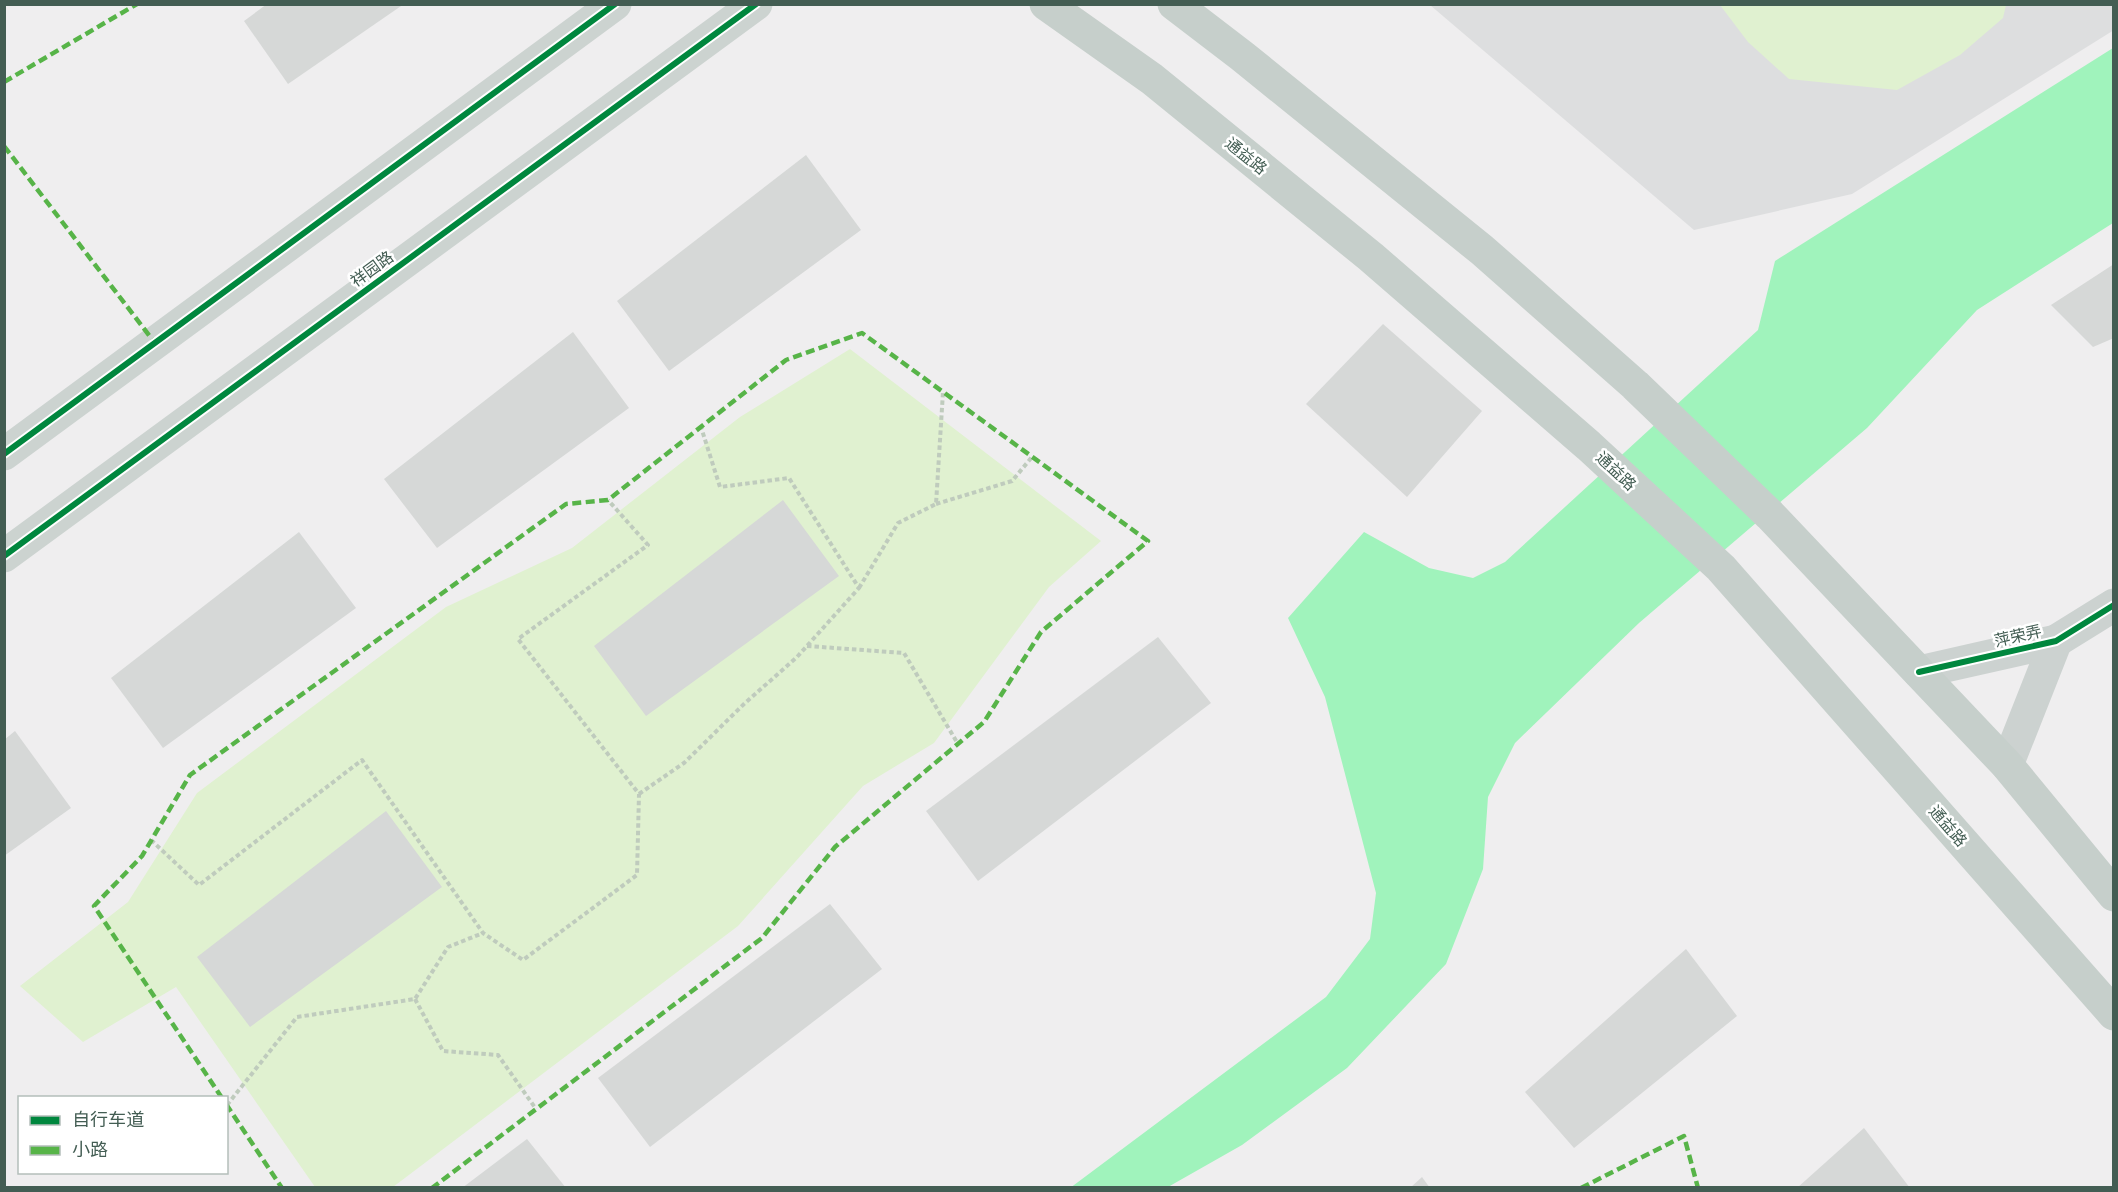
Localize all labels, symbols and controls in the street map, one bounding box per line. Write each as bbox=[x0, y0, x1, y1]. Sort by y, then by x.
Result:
street label: 通益路 bbox=[1221, 134, 1271, 178]
street label: 祥园路 bbox=[347, 247, 397, 291]
street label: 通益路 bbox=[1592, 448, 1640, 494]
street label: 萍荣弄 bbox=[1992, 621, 2044, 651]
street label: 通益路 bbox=[1925, 802, 1971, 850]
legend bbox=[18, 1096, 228, 1174]
text: 自行车道 bbox=[72, 1109, 144, 1130]
text: 小路 bbox=[72, 1139, 108, 1160]

